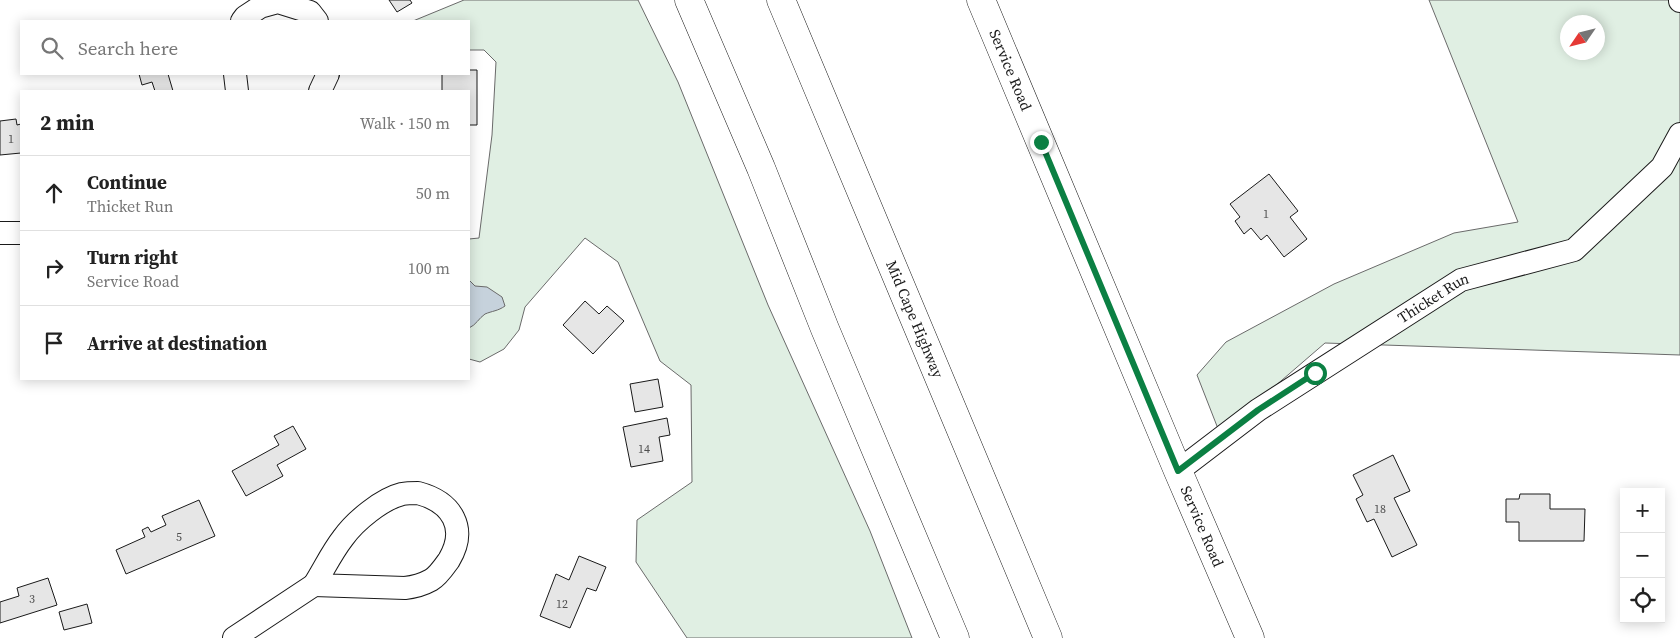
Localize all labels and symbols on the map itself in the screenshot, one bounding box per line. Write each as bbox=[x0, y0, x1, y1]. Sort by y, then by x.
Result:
north arrow bbox=[1560, 15, 1605, 60]
street label: Service Road bbox=[984, 26, 1037, 114]
house number: 1 bbox=[8, 131, 14, 147]
route end bbox=[1030, 131, 1053, 154]
house number: 1 bbox=[1263, 206, 1269, 222]
street label: Mid Cape Highway bbox=[881, 257, 949, 381]
street label: Thicket Run bbox=[1393, 267, 1471, 328]
route start bbox=[1304, 362, 1327, 385]
house number: 14 bbox=[638, 441, 650, 457]
street label: Service Road bbox=[1176, 482, 1229, 571]
house number: 18 bbox=[1374, 501, 1386, 517]
house number: 5 bbox=[176, 529, 182, 545]
house number: 3 bbox=[29, 591, 35, 607]
house number: 12 bbox=[556, 596, 568, 612]

